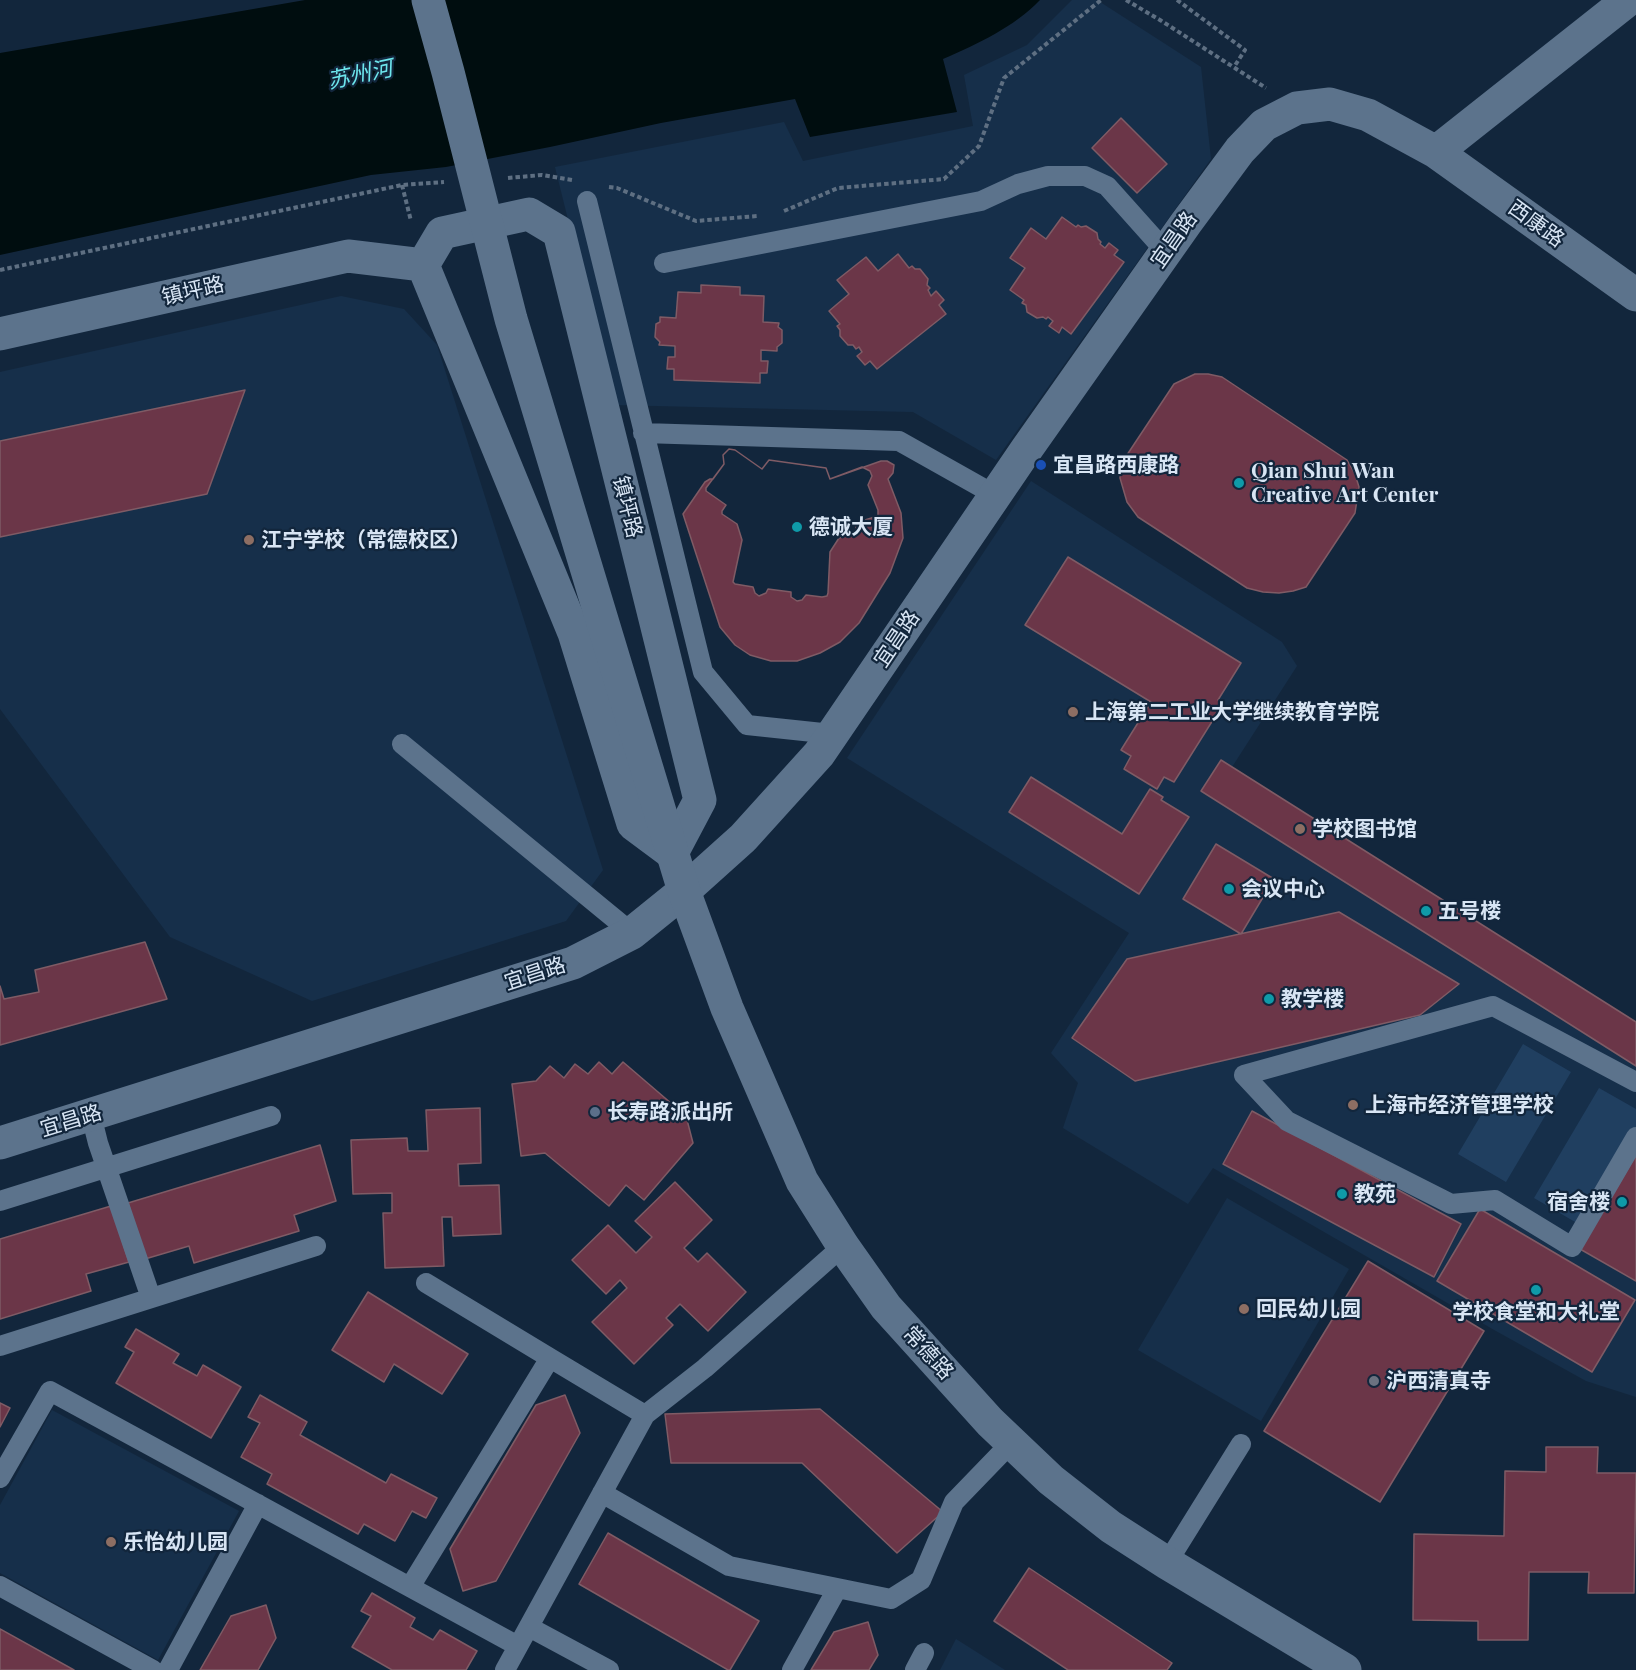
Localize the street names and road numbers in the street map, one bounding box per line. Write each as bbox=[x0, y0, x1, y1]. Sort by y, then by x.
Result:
street label: 西康路 bbox=[1503, 195, 1569, 253]
street label: 宜昌路 bbox=[1146, 207, 1202, 273]
street label: 镇坪路 bbox=[159, 272, 227, 310]
street label: 镇坪路 bbox=[607, 473, 647, 541]
street label: 宜昌路 bbox=[869, 606, 925, 672]
street label: 宜昌路 bbox=[501, 952, 569, 996]
street label: 宜昌路 bbox=[37, 1100, 105, 1142]
street label: 常德路 bbox=[898, 1321, 958, 1385]

